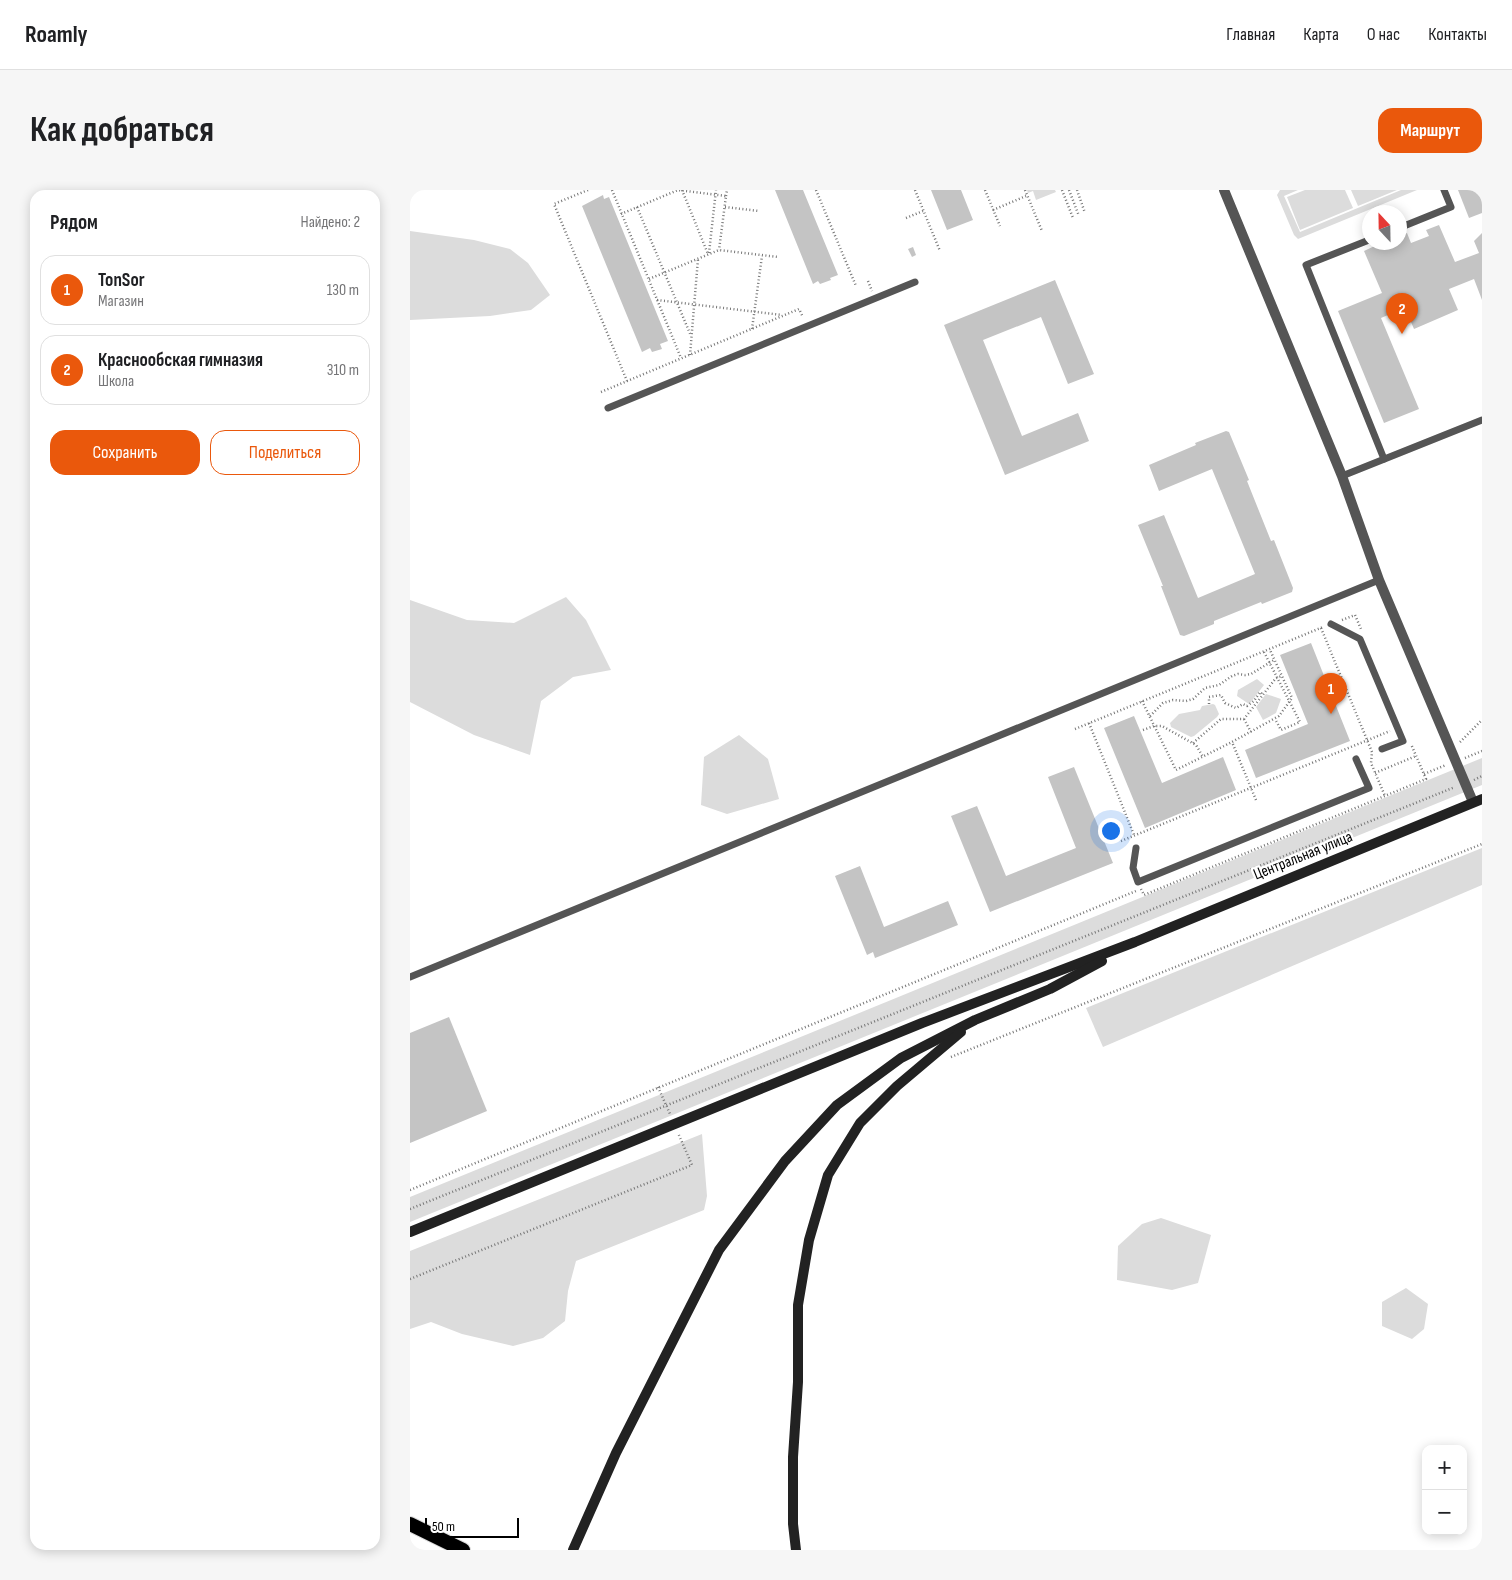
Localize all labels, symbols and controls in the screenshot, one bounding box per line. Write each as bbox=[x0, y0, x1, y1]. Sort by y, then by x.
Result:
text: Roamly bbox=[25, 20, 88, 49]
text: Главная bbox=[1226, 24, 1275, 45]
text: Карта bbox=[1303, 24, 1339, 45]
text: О нас bbox=[1367, 24, 1400, 45]
text: Контакты bbox=[1428, 24, 1487, 45]
button: Маршрут bbox=[1378, 108, 1482, 153]
text: Как добраться bbox=[30, 109, 214, 152]
north arrow bbox=[1362, 205, 1407, 250]
text: Рядом bbox=[50, 210, 98, 235]
text: Найдено: 2 bbox=[301, 213, 360, 232]
text: TonSor bbox=[98, 269, 145, 292]
text: 1 bbox=[64, 281, 70, 300]
text: 130 m bbox=[327, 281, 359, 300]
text: Магазин bbox=[98, 292, 144, 311]
pin: 2 bbox=[1386, 293, 1418, 334]
text: Краснообская гимназия bbox=[98, 349, 263, 372]
text: 2 bbox=[63, 361, 71, 380]
text: 310 m bbox=[327, 361, 359, 380]
text: Школа bbox=[98, 372, 134, 391]
button: Сохранить bbox=[50, 430, 200, 475]
button: Поделиться bbox=[210, 430, 360, 475]
pin: 1 bbox=[1315, 673, 1347, 714]
your location bbox=[1098, 818, 1124, 844]
street label: Центральная улица bbox=[1251, 827, 1355, 885]
map controls bbox=[1422, 1445, 1467, 1535]
button: + bbox=[1422, 1445, 1467, 1490]
button: − bbox=[1422, 1490, 1467, 1535]
scale bar bbox=[425, 1515, 519, 1538]
text: 50 m bbox=[432, 1518, 455, 1535]

